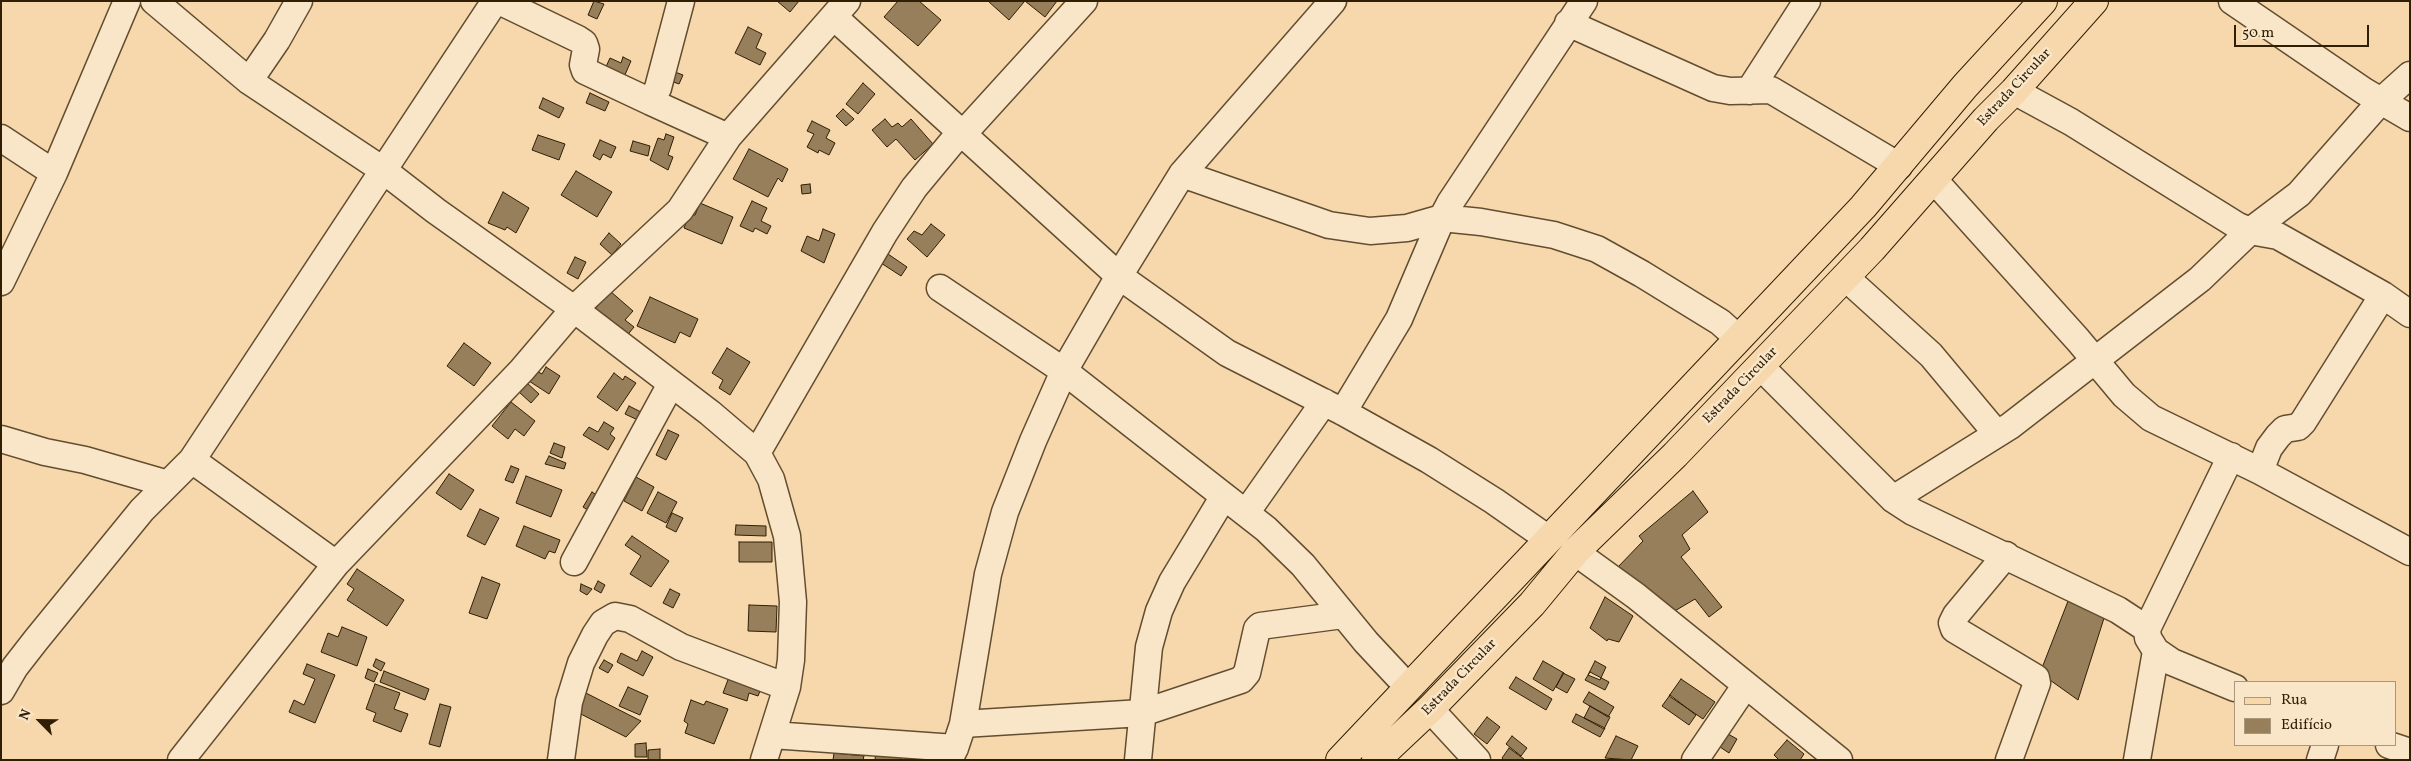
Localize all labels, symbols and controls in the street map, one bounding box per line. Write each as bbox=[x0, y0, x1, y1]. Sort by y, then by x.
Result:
scale bar bbox=[2236, 15, 2371, 47]
text: 50 m bbox=[2242, 23, 2274, 44]
street label: Estrada Circular bbox=[1975, 46, 2055, 130]
street label: Estrada Circular bbox=[1700, 344, 1782, 428]
street label: Estrada Circular bbox=[1419, 636, 1501, 720]
legend bbox=[2234, 681, 2396, 746]
text: Rua bbox=[2281, 690, 2307, 711]
north arrow bbox=[15, 696, 65, 746]
text: N bbox=[15, 707, 36, 723]
text: Edifício bbox=[2281, 715, 2332, 736]

